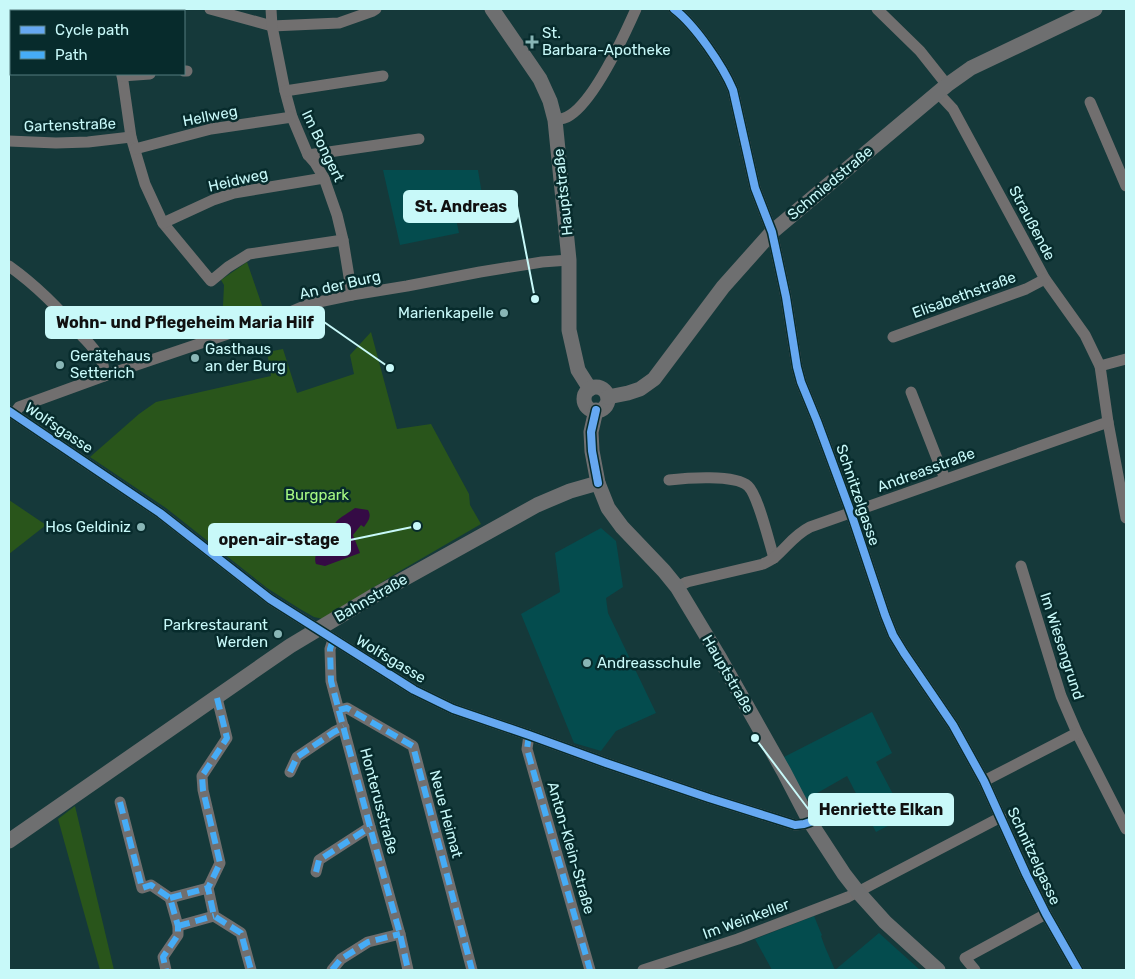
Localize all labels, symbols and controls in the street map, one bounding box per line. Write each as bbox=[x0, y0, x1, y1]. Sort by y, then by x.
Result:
legend bbox=[10, 10, 185, 75]
text: Cycle path bbox=[55, 21, 129, 39]
place label: St. Barbara-Apotheke bbox=[542, 24, 671, 59]
marker: St. Barbara-Apotheke bbox=[526, 36, 538, 48]
text: Path bbox=[55, 46, 88, 64]
street label: Hellweg bbox=[181, 102, 239, 130]
street label: Im Bongert bbox=[298, 107, 348, 185]
street label: Gartenstraße bbox=[24, 114, 116, 136]
street label: Schmiedstraße bbox=[784, 142, 876, 224]
street label: Hauptstraße bbox=[549, 148, 577, 236]
street label: Heidweg bbox=[206, 164, 270, 196]
street label: Straußende bbox=[1005, 183, 1059, 263]
callout: St. Andreas bbox=[404, 191, 517, 222]
text: St. Andreas bbox=[415, 197, 507, 216]
street label: An der Burg bbox=[298, 267, 382, 303]
street label: Elisabethstraße bbox=[910, 268, 1018, 322]
place label: Marienkapelle bbox=[398, 304, 494, 322]
callout: Wohn- und Pflegeheim Maria Hilf bbox=[46, 307, 324, 338]
marker: Marienkapelle bbox=[498, 307, 510, 319]
text: Wohn- und Pflegeheim Maria Hilf bbox=[56, 313, 315, 332]
place label: Gasthaus an der Burg bbox=[205, 340, 286, 375]
place label: Gerätehaus Setterich bbox=[70, 347, 151, 382]
marker: Gasthaus an der Burg bbox=[189, 352, 201, 364]
marker: Gerätehaus Setterich bbox=[54, 359, 66, 371]
street label: Wolfsgasse bbox=[21, 399, 97, 457]
street label: Schnitzelgasse bbox=[832, 442, 884, 548]
street label: Andreasstraße bbox=[875, 444, 977, 496]
park label: Burgpark bbox=[285, 486, 349, 504]
place label: Hos Geldiniz bbox=[45, 518, 131, 536]
marker: Hos Geldiniz bbox=[135, 521, 147, 533]
callout: open-air-stage bbox=[209, 524, 350, 555]
text: open-air-stage bbox=[218, 530, 340, 549]
street label: Bahnstraße bbox=[331, 570, 411, 626]
street label: Im Wiesengrund bbox=[1036, 590, 1088, 702]
place label: Parkrestaurant Werden bbox=[163, 616, 268, 651]
marker: Parkrestaurant Werden bbox=[272, 628, 284, 640]
street label: Wolfsgasse bbox=[353, 631, 429, 687]
street label: Hauptstraße bbox=[698, 632, 758, 716]
place label: Andreasschule bbox=[597, 654, 701, 672]
marker: Andreasschule bbox=[581, 657, 593, 669]
street label: Honterusstraße bbox=[356, 746, 402, 856]
street label: Neue Heimat bbox=[426, 768, 466, 860]
street label: Anton-Klein-Straße bbox=[543, 780, 599, 916]
callout: Henriette Elkan bbox=[809, 794, 953, 825]
text: Henriette Elkan bbox=[819, 800, 943, 819]
street label: Schnitzelgasse bbox=[1003, 804, 1065, 908]
street label: Im Weinkeller bbox=[700, 895, 792, 943]

